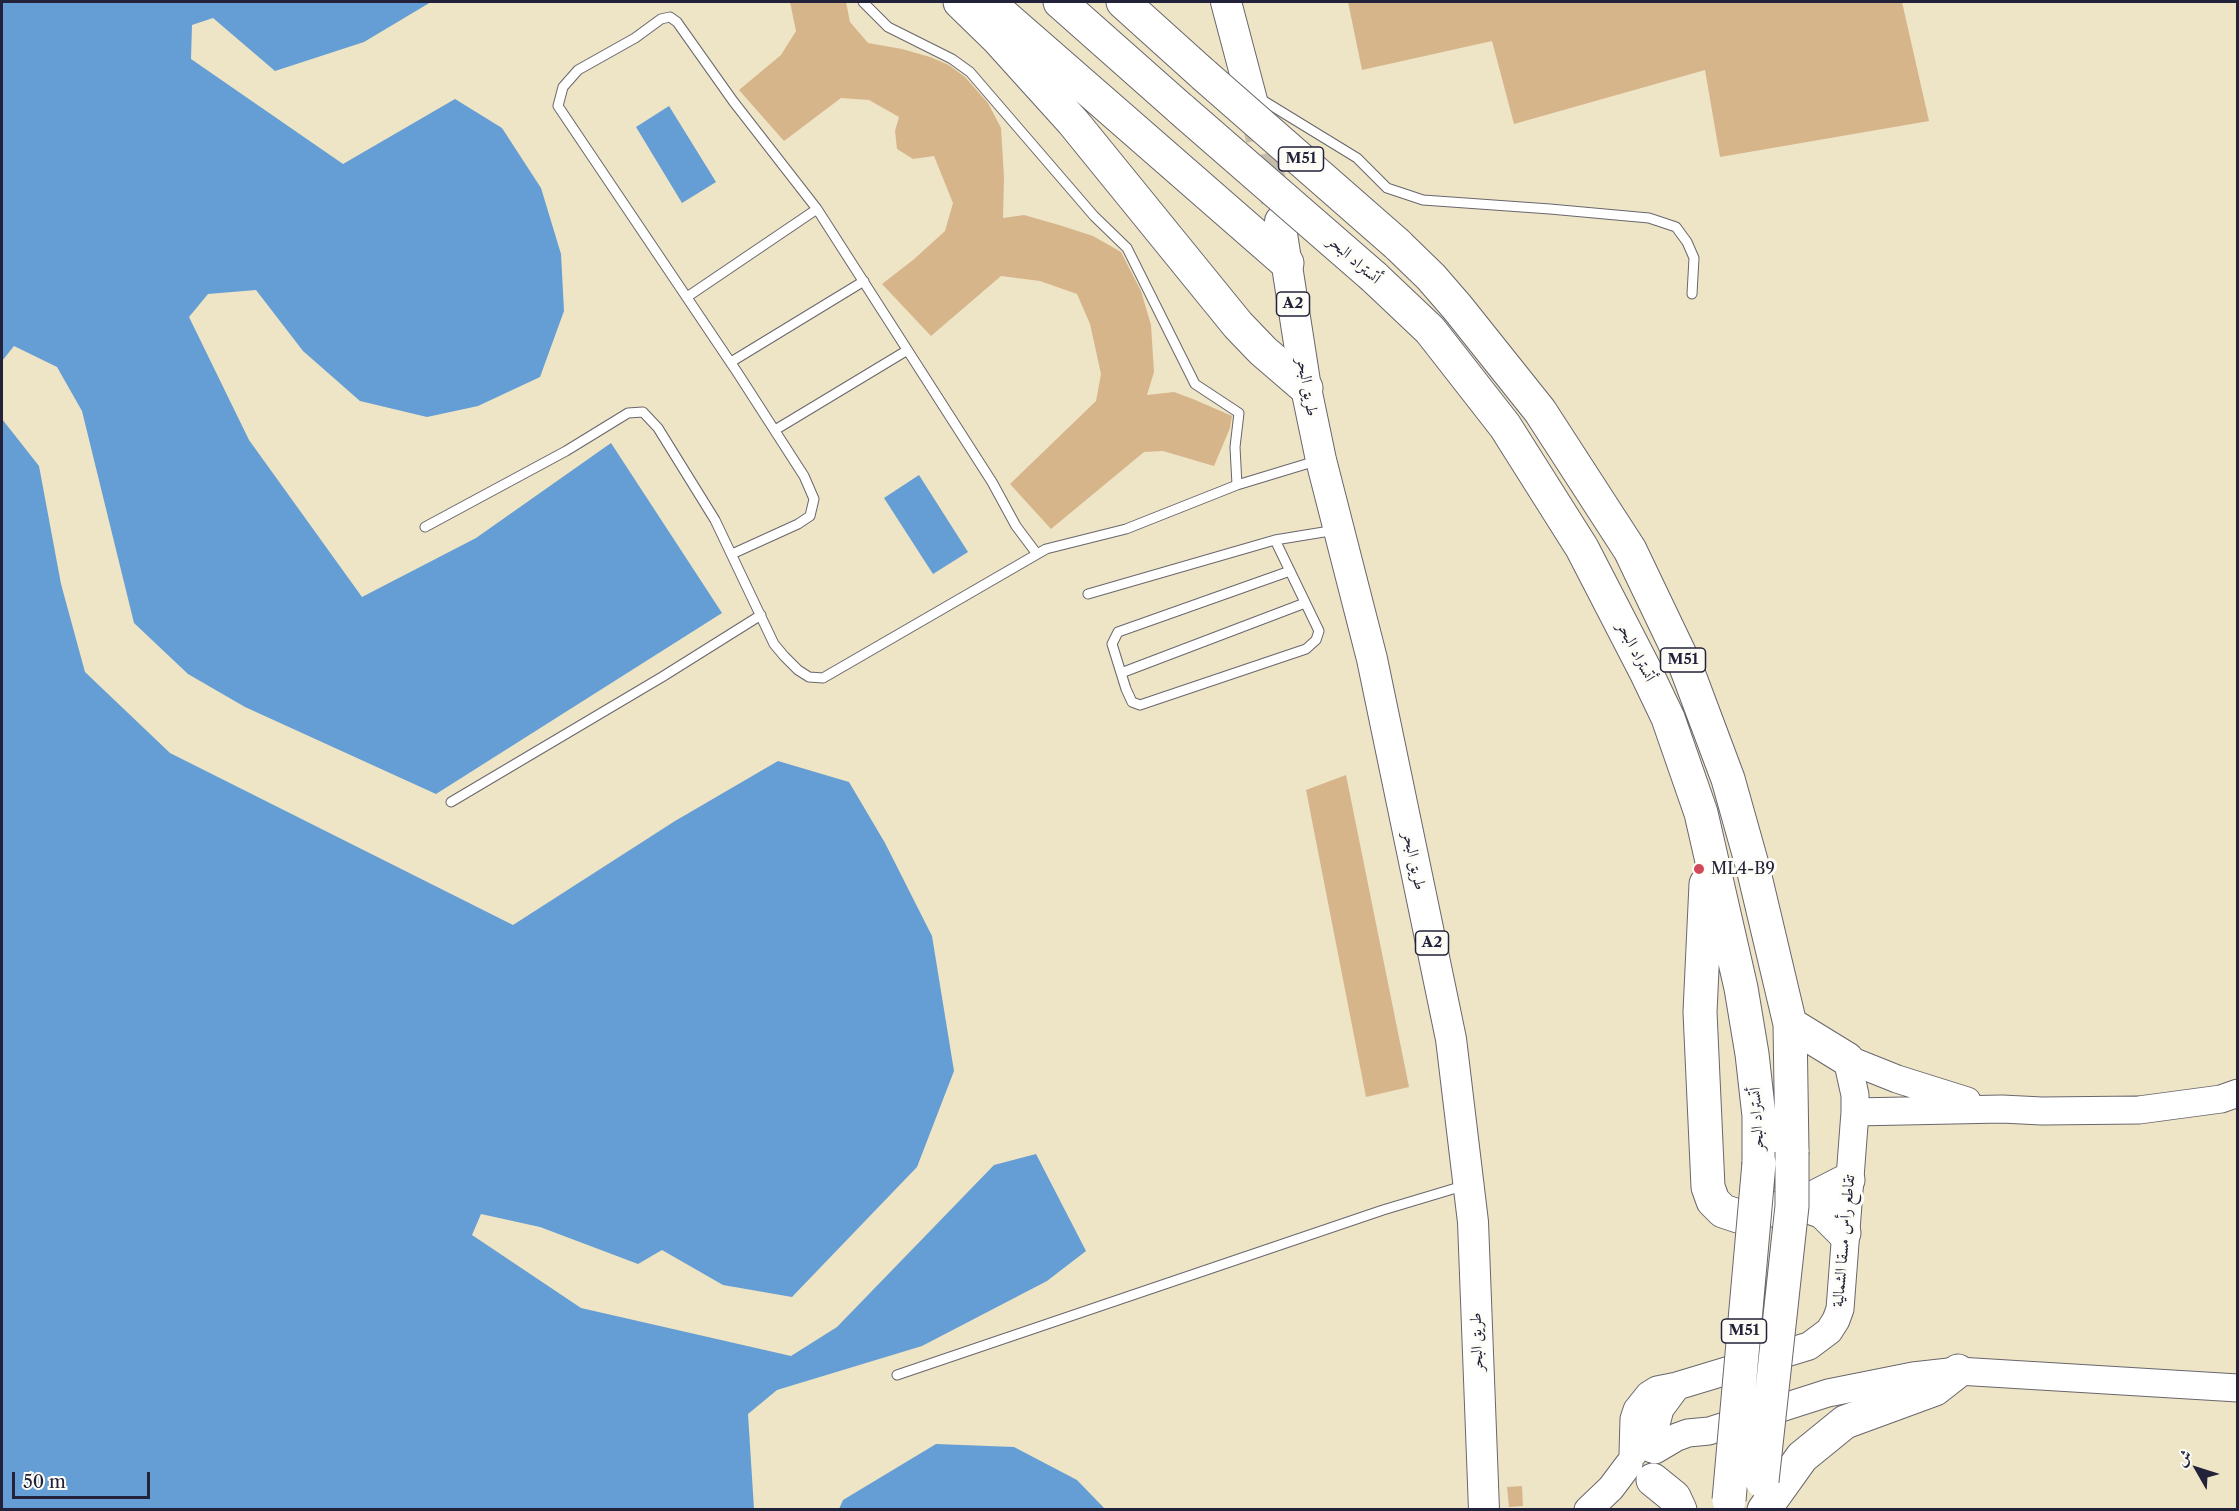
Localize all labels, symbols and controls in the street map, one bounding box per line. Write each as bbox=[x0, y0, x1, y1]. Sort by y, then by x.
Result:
road number: M51 bbox=[1278, 147, 1324, 171]
street label: أتستراد البحر bbox=[1323, 232, 1385, 288]
road number: A2 bbox=[1276, 292, 1310, 316]
street label: طريق البحر bbox=[1292, 356, 1322, 418]
street label: أتستراد البحر bbox=[1613, 619, 1659, 685]
road number: M51 bbox=[1660, 648, 1706, 672]
street label: طريق البحر bbox=[1398, 830, 1430, 892]
place label: ML4-B9 bbox=[1711, 859, 1775, 879]
marker: ML4-B9 bbox=[1692, 862, 1706, 876]
road number: A2 bbox=[1416, 931, 1448, 955]
street label: أتستراد البحر bbox=[1746, 1086, 1768, 1152]
street label: تقاطع رأس مسقا الشمالية bbox=[1829, 1174, 1859, 1308]
street label: طريق البحر bbox=[1466, 1312, 1488, 1372]
road number: M51 bbox=[1722, 1319, 1766, 1343]
north arrow bbox=[2167, 1439, 2227, 1499]
text: ش bbox=[2170, 1445, 2196, 1470]
scale bar bbox=[15, 1460, 153, 1498]
text: 50 m bbox=[23, 1471, 66, 1493]

